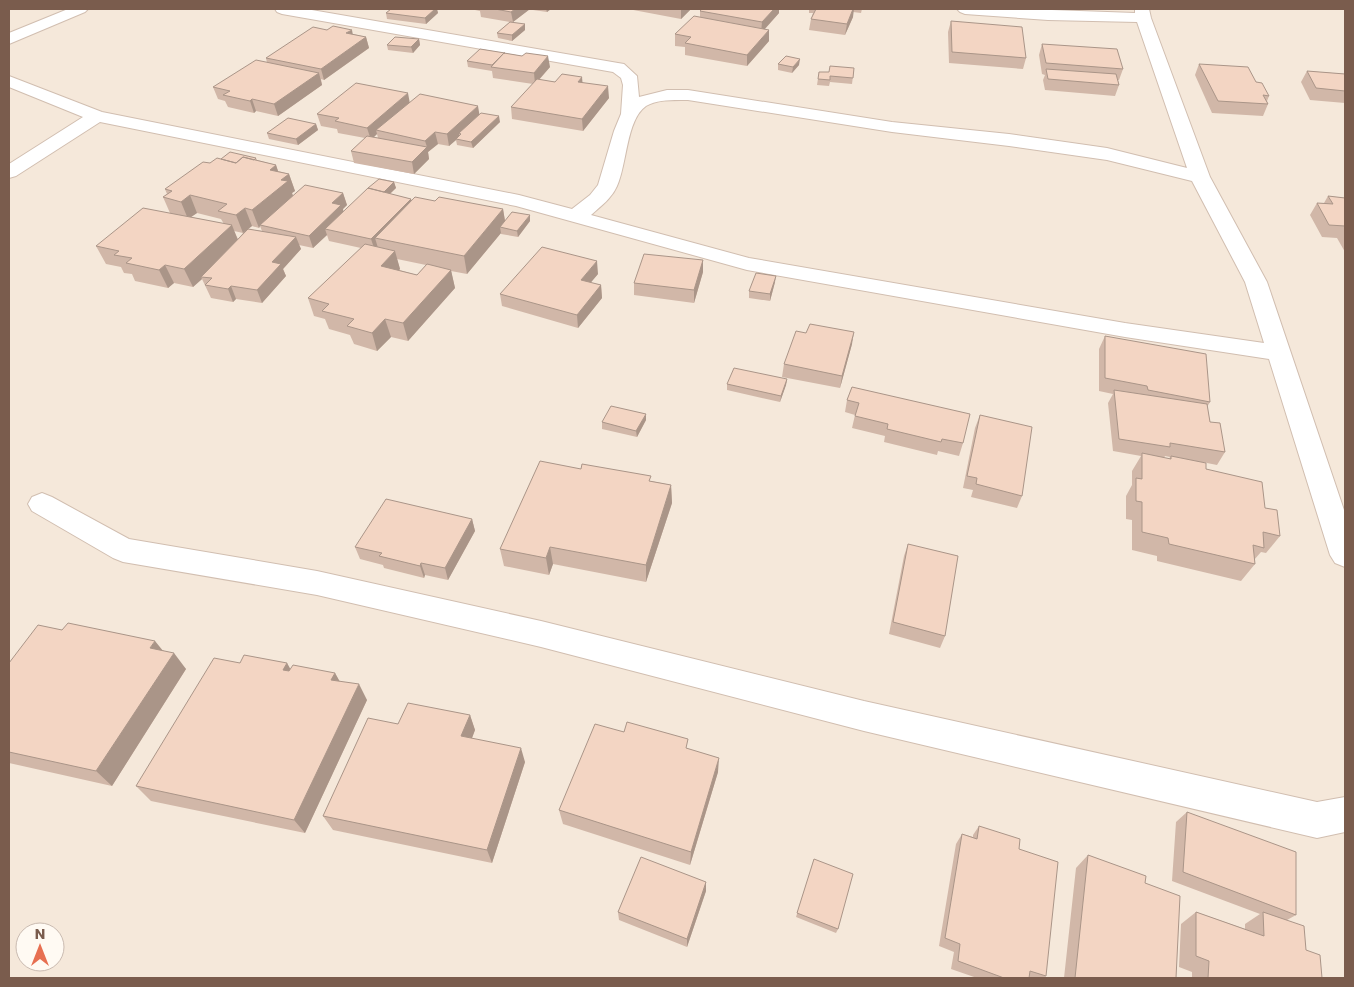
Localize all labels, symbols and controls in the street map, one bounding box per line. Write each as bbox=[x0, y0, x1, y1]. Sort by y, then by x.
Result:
north arrow bbox=[15, 922, 65, 972]
text: N bbox=[35, 924, 45, 944]

